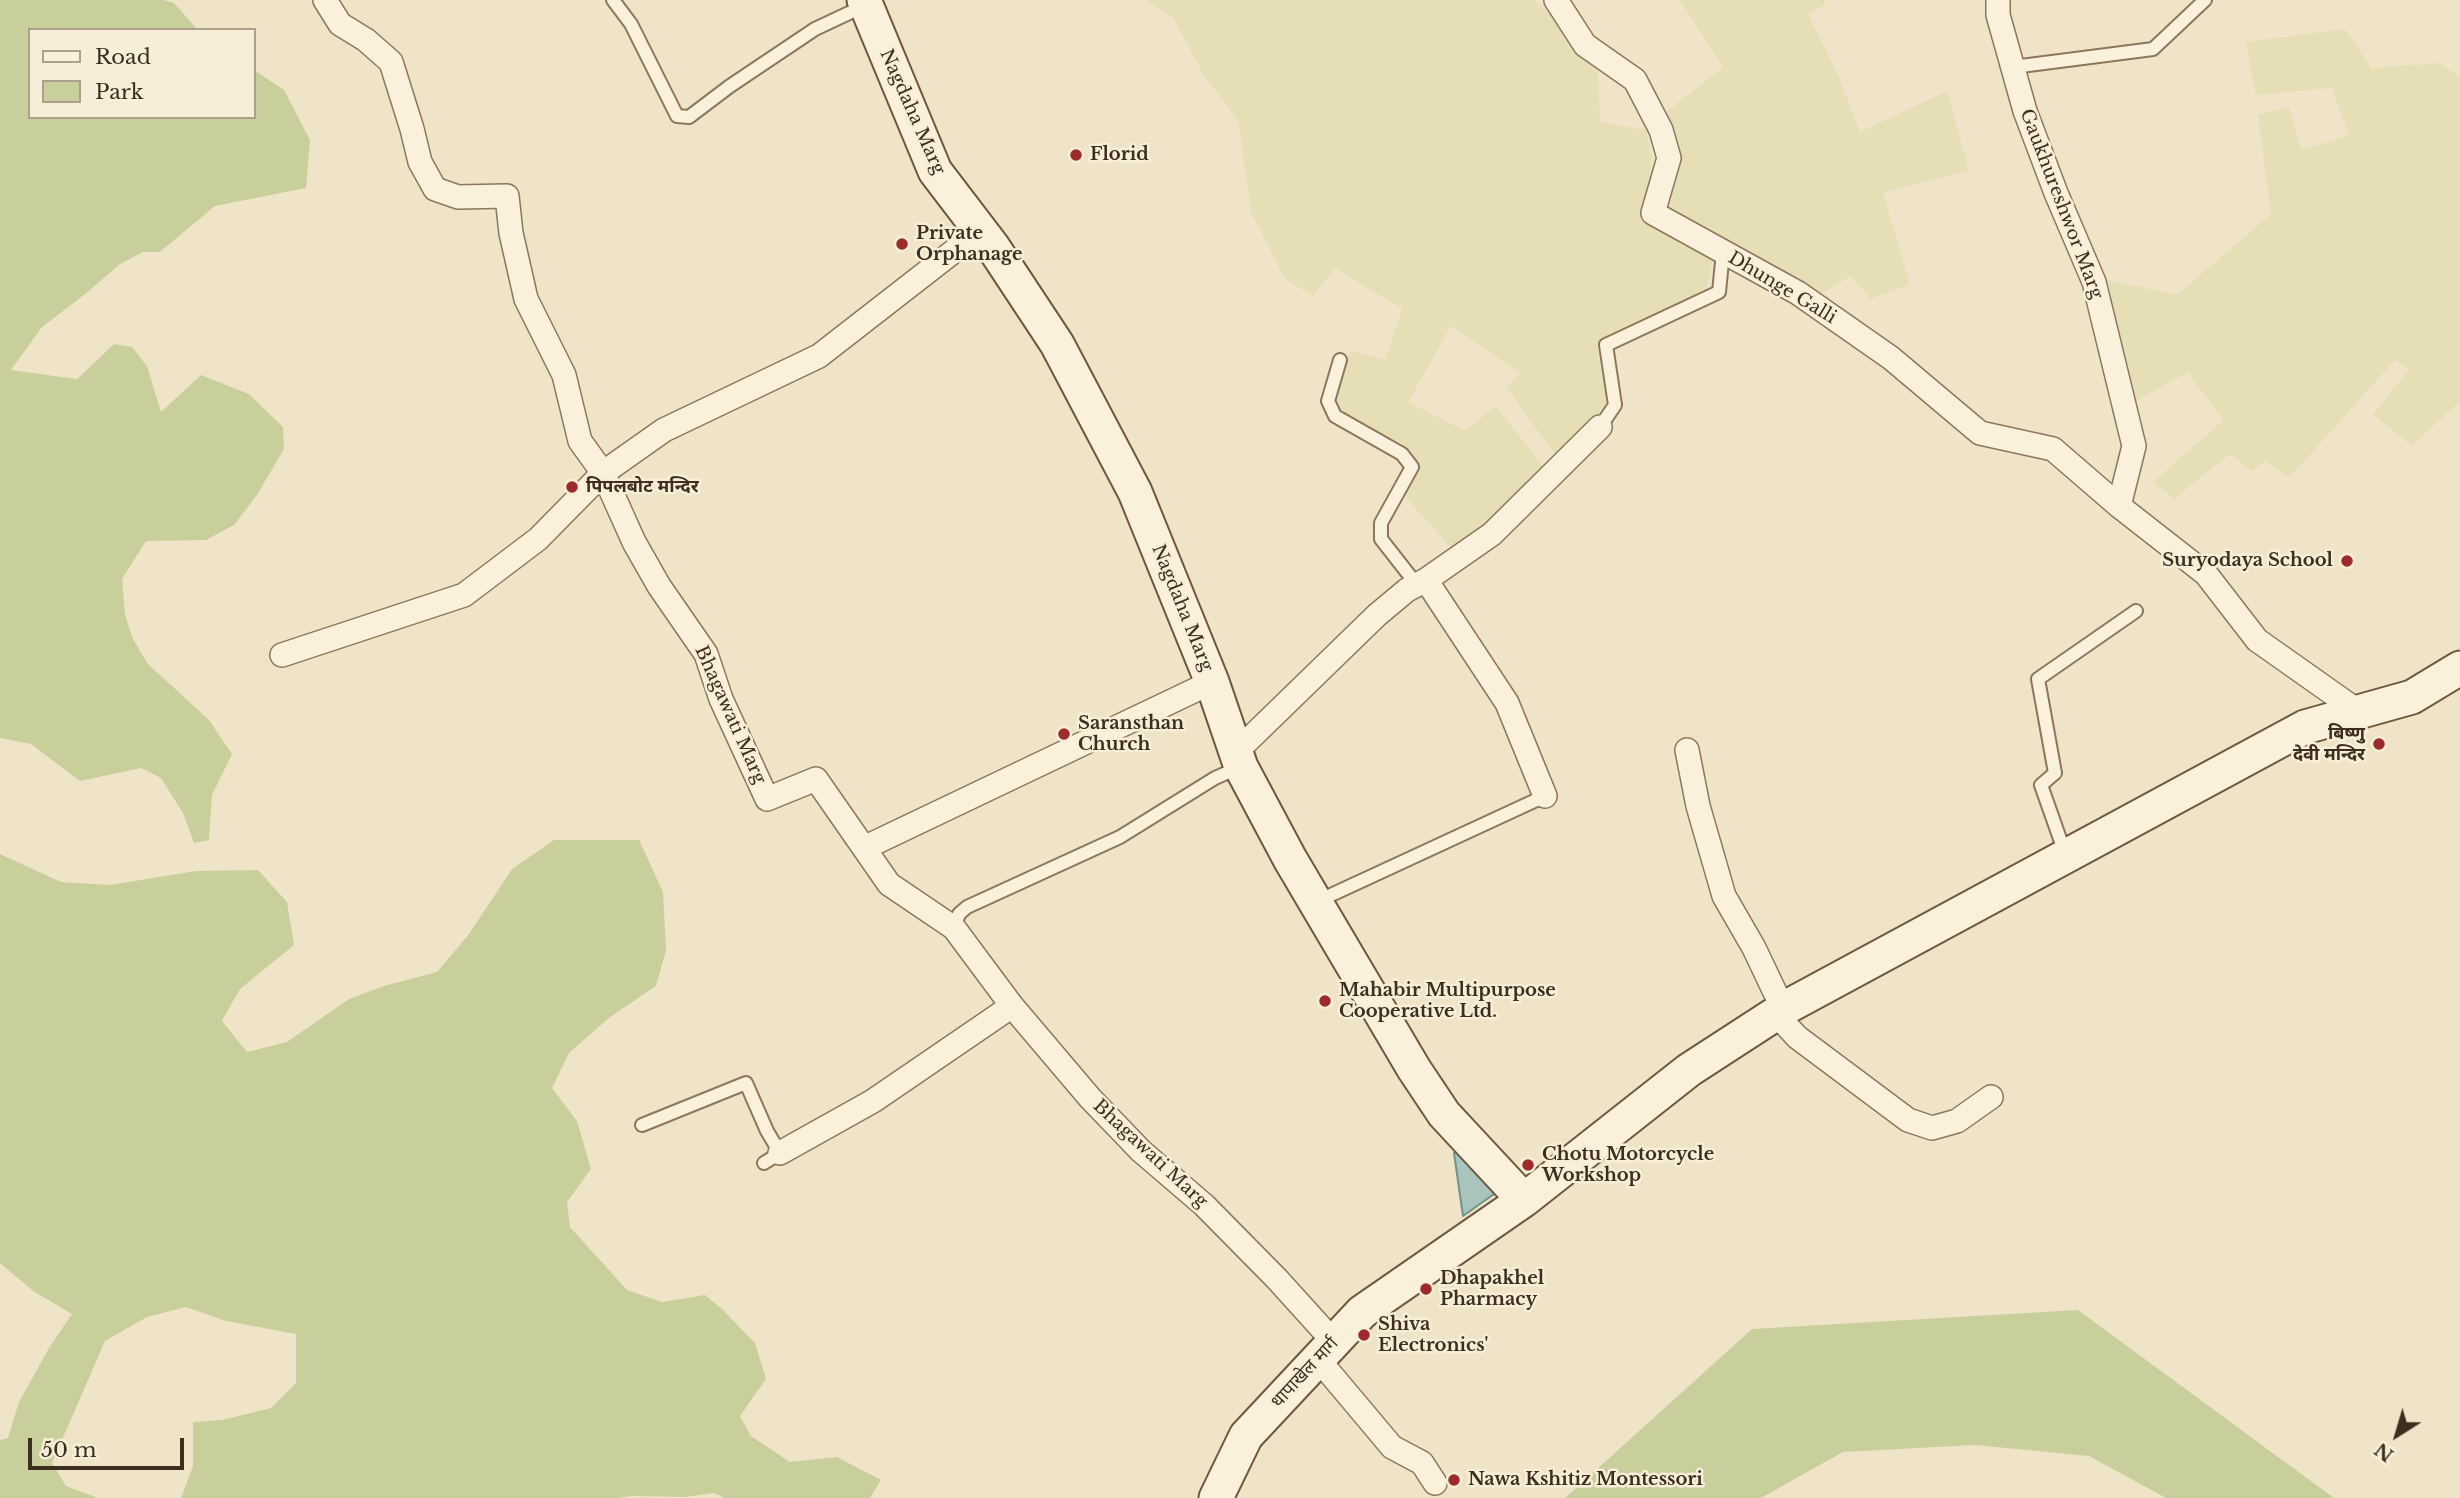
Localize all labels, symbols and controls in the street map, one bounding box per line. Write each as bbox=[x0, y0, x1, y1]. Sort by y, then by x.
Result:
legend bbox=[28, 28, 256, 119]
text: Road bbox=[95, 44, 151, 70]
street label: Nagdaha Marg bbox=[875, 46, 949, 178]
text: Park bbox=[95, 79, 144, 105]
street label: Gaukhureshwor Marg bbox=[2015, 106, 2107, 302]
place label: Florid bbox=[1090, 144, 1149, 166]
marker: Florid bbox=[1068, 147, 1084, 163]
place label: Private Orphanage bbox=[916, 223, 1022, 266]
marker: Private Orphanage bbox=[894, 236, 910, 252]
street label: Dhunge Galli bbox=[1724, 247, 1840, 329]
place label: पिपलबोट मन्दिर bbox=[586, 476, 699, 498]
marker: पिपलबोट मन्दिर bbox=[564, 479, 580, 495]
street label: Nagdaha Marg bbox=[1147, 541, 1217, 675]
place label: Suryodaya School bbox=[2162, 550, 2333, 572]
marker: Suryodaya School bbox=[2339, 553, 2355, 569]
street label: Bhagawati Marg bbox=[690, 643, 770, 787]
place label: Saransthan Church bbox=[1078, 713, 1184, 756]
place label: बिष्णु देवी मन्दिर bbox=[2293, 723, 2365, 766]
marker: Saransthan Church bbox=[1056, 726, 1072, 742]
marker: बिष्णु देवी मन्दिर bbox=[2371, 736, 2387, 752]
place label: Mahabir Multipurpose Cooperative Ltd. bbox=[1339, 980, 1556, 1023]
marker: Mahabir Multipurpose Cooperative Ltd. bbox=[1317, 993, 1333, 1009]
street label: Bhagawati Marg bbox=[1088, 1095, 1212, 1213]
place label: Chotu Motorcycle Workshop bbox=[1542, 1144, 1714, 1186]
marker: Chotu Motorcycle Workshop bbox=[1520, 1157, 1536, 1173]
place label: Dhapakhel Pharmacy bbox=[1440, 1268, 1544, 1310]
marker: Dhapakhel Pharmacy bbox=[1418, 1281, 1434, 1297]
place label: Shiva Electronics' bbox=[1378, 1314, 1488, 1356]
marker: Shiva Electronics' bbox=[1356, 1327, 1372, 1343]
street label: धापाखेल मार्ग bbox=[1267, 1333, 1343, 1413]
north arrow bbox=[2362, 1400, 2432, 1470]
scale bar bbox=[32, 1424, 187, 1468]
text: 50 m bbox=[41, 1437, 96, 1463]
text: N bbox=[2370, 1438, 2398, 1467]
place label: Nawa Kshitiz Montessori bbox=[1468, 1469, 1703, 1491]
marker: Nawa Kshitiz Montessori bbox=[1446, 1472, 1462, 1488]

